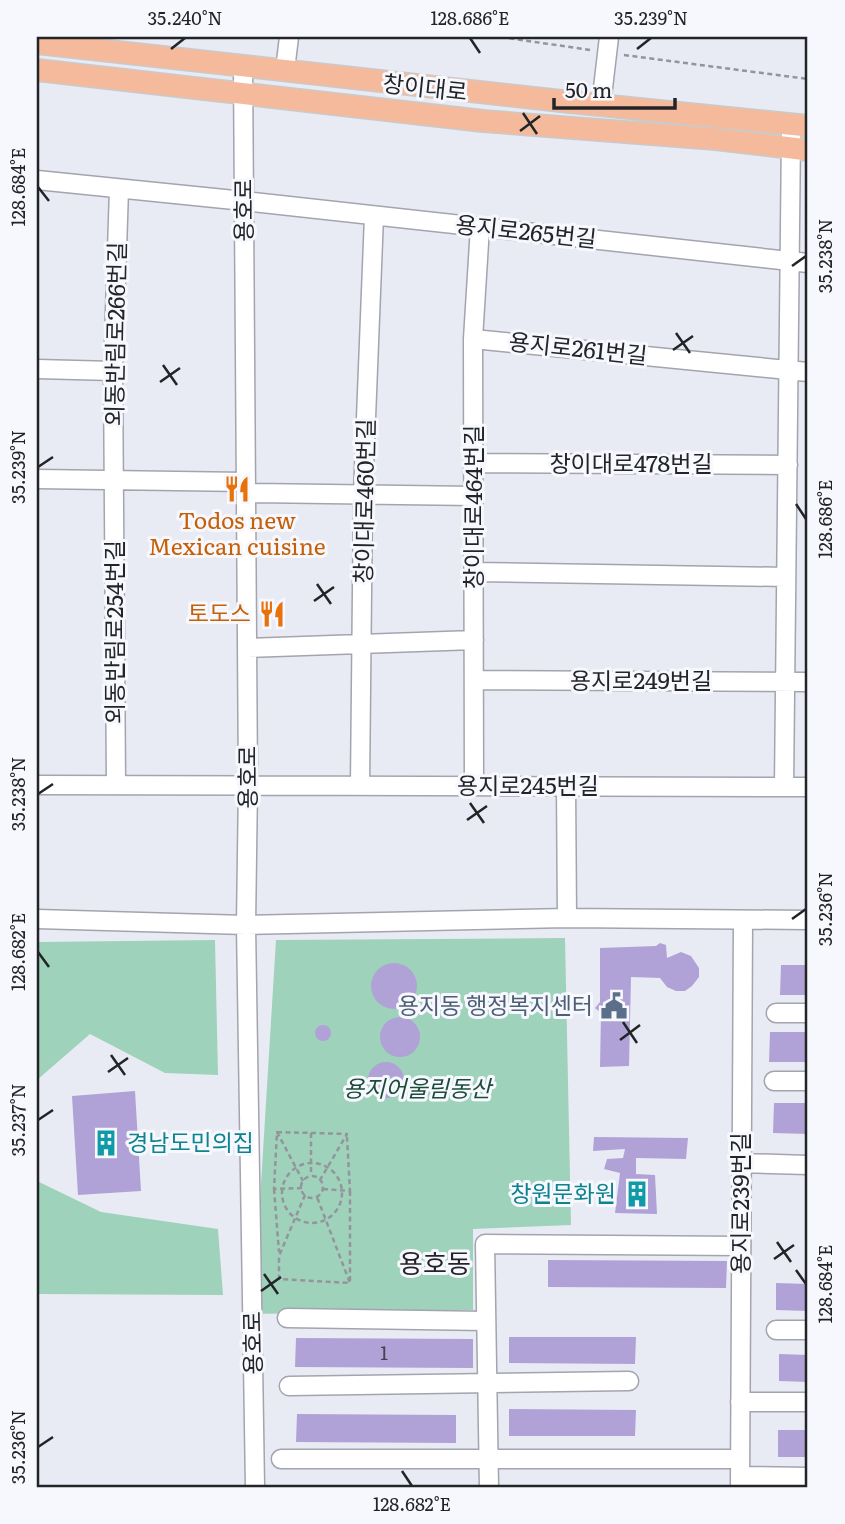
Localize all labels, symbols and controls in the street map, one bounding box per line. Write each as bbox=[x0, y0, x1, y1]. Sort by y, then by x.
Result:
text: 35.240°N bbox=[147, 4, 223, 31]
text: 128.686°E bbox=[430, 4, 510, 31]
text: 35.239°N bbox=[614, 4, 688, 31]
street label: 창이대로 bbox=[381, 65, 469, 107]
scale bar bbox=[554, 66, 675, 110]
text: 50 m bbox=[565, 73, 612, 104]
text: 128.684°E bbox=[4, 148, 31, 226]
street label: 용호로 bbox=[225, 178, 259, 242]
street label: 용지로265번길 bbox=[454, 206, 598, 254]
text: 35.238°N bbox=[811, 219, 838, 293]
street label: 외동반림로266번길 bbox=[95, 241, 133, 426]
street label: 용지로261번길 bbox=[507, 323, 649, 371]
street label: 창이대로460번길 bbox=[345, 418, 381, 584]
street label: 창이대로464번길 bbox=[455, 425, 489, 589]
text: 35.239°N bbox=[4, 430, 31, 504]
street label: 창이대로478번길 bbox=[549, 445, 713, 479]
restaurant icon: Todos new Mexican cuisine bbox=[222, 474, 252, 504]
text: 128.686°E bbox=[811, 479, 838, 559]
place label: Todos new Mexican cuisine bbox=[148, 502, 326, 562]
street label: 외동반림로254번길 bbox=[96, 540, 130, 724]
place label: 토도스 bbox=[188, 595, 251, 629]
restaurant icon: 토도스 bbox=[257, 599, 287, 629]
street label: 용지로249번길 bbox=[570, 662, 712, 696]
street label: 용호로 bbox=[229, 745, 263, 809]
text: 35.238°N bbox=[4, 757, 31, 831]
street label: 용지로245번길 bbox=[457, 767, 599, 801]
text: 35.236°N bbox=[811, 872, 838, 946]
text: 128.682°E bbox=[4, 913, 31, 991]
place label: 용지동 행정복지센터 bbox=[398, 987, 593, 1021]
public building icon: 용지동 행정복지센터 bbox=[599, 991, 629, 1021]
park label: 용지어울림동산 bbox=[343, 1070, 494, 1104]
text: 35.237°N bbox=[4, 1083, 31, 1157]
place label: 경남도민의집 bbox=[127, 1124, 254, 1158]
building icon: 경남도민의집 bbox=[91, 1128, 121, 1158]
street label: 용지로239번길 bbox=[722, 1132, 756, 1274]
place label: 창원문화원 bbox=[510, 1175, 616, 1209]
building icon: 창원문화원 bbox=[622, 1179, 652, 1209]
district label: 용호동 bbox=[399, 1242, 471, 1281]
text: 128.684°E bbox=[811, 1245, 838, 1323]
street label: 용호로 bbox=[233, 1311, 269, 1375]
house number: 1 bbox=[380, 1338, 388, 1366]
text: 35.236°N bbox=[4, 1410, 31, 1484]
text: 128.682°E bbox=[373, 1490, 451, 1517]

